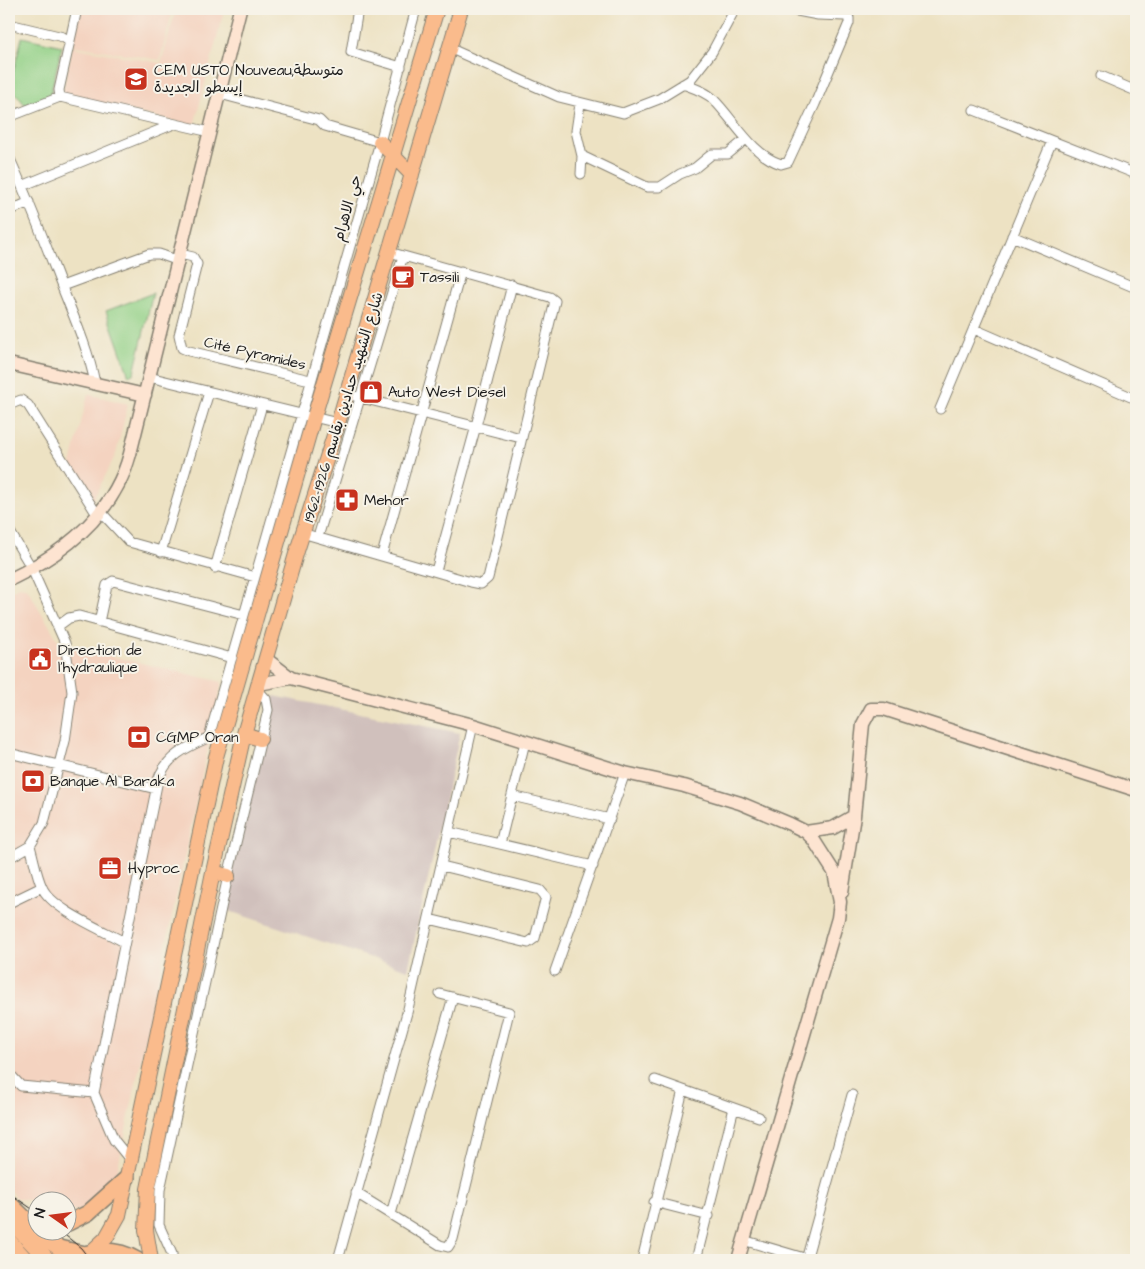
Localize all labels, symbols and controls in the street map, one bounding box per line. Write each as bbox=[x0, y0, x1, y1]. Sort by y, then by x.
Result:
place label: CEM USTO Nouveau;متوسطة إيسطو الجديدة bbox=[154, 60, 344, 98]
school or university icon: CEM USTO Nouveau;متوسطة إيسطو الجديدة bbox=[123, 66, 149, 92]
street label: حي الاهرام bbox=[328, 172, 369, 244]
cafe icon: Tassili bbox=[390, 264, 416, 290]
place label: Tassili bbox=[420, 267, 460, 288]
street label: شارع الشهيد حدادين بقاسم 1926-1962 bbox=[298, 290, 389, 525]
street label: Cité Pyramides bbox=[202, 332, 308, 377]
shop icon: Auto West Diesel bbox=[358, 379, 384, 405]
place label: Auto West Diesel bbox=[388, 382, 506, 403]
pharmacy icon: Mehor bbox=[334, 487, 360, 513]
place label: Mehor bbox=[364, 490, 409, 511]
place label: Direction de l'hydraulique bbox=[58, 640, 142, 679]
public building icon: Direction de l'hydraulique bbox=[27, 646, 53, 672]
bank icon: CGMP Oran bbox=[126, 724, 152, 750]
place label: CGMP Oran bbox=[156, 727, 239, 748]
bank icon: Banque Al Baraka bbox=[20, 768, 46, 794]
place label: Banque Al Baraka bbox=[50, 771, 175, 792]
office icon: Hyproc bbox=[97, 855, 123, 881]
place label: Hyproc bbox=[128, 858, 180, 880]
north arrow bbox=[28, 1192, 78, 1242]
text: N bbox=[30, 1206, 51, 1220]

